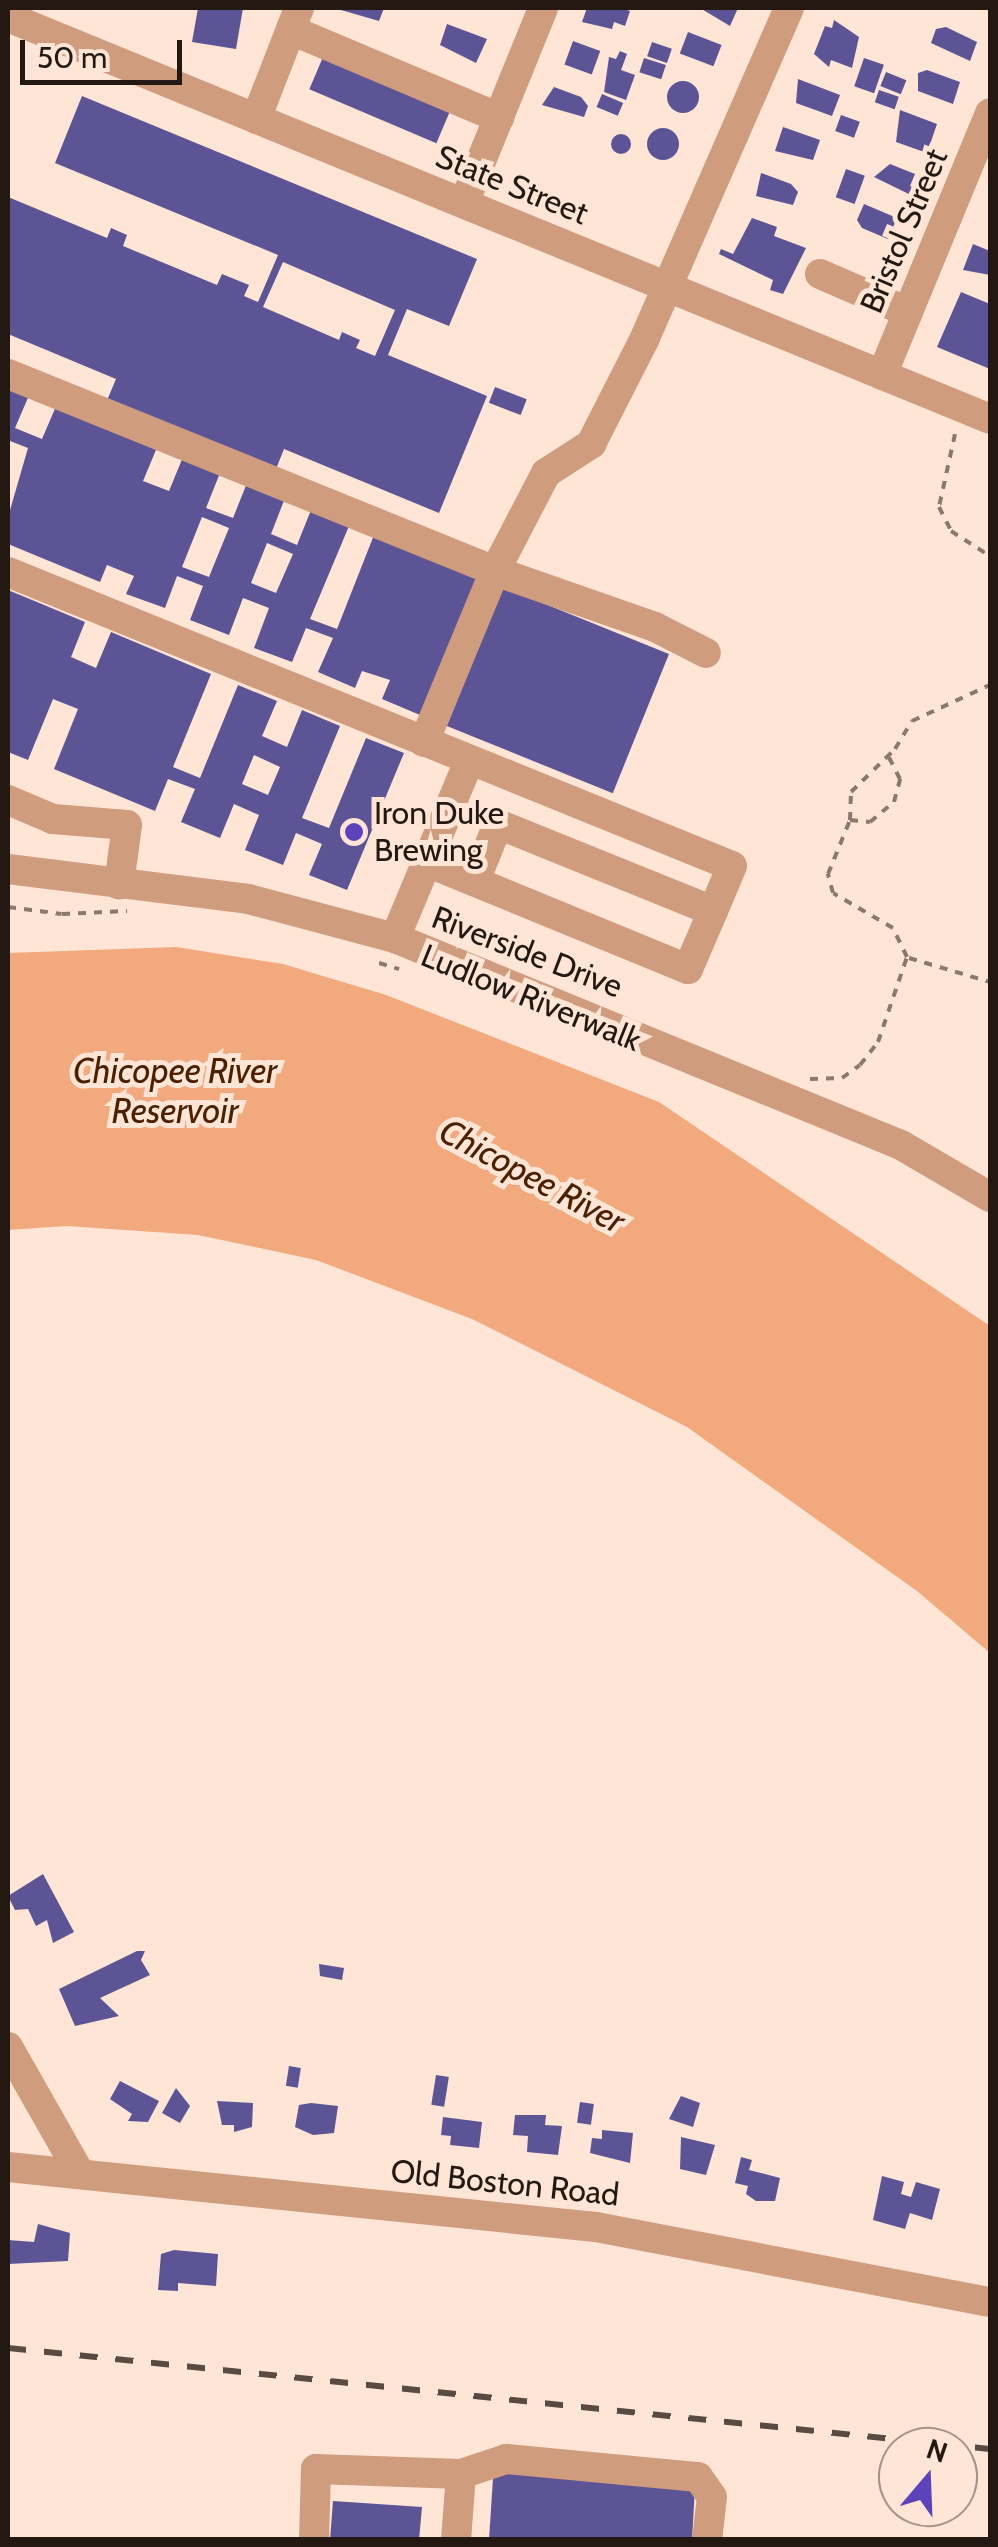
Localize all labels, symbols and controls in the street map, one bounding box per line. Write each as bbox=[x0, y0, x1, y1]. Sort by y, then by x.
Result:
scale bar bbox=[25, 20, 188, 82]
text: 50 m bbox=[37, 39, 107, 76]
street label: State Street bbox=[430, 137, 594, 233]
street label: Bristol Street bbox=[852, 143, 956, 319]
place label: Iron Duke Brewing bbox=[374, 795, 504, 870]
marker: Iron Duke Brewing bbox=[343, 821, 365, 843]
street label: Riverside Drive bbox=[426, 898, 628, 1006]
street label: Ludlow Riverwalk bbox=[415, 936, 647, 1060]
water label: Chicopee River Reservoir bbox=[73, 1050, 277, 1132]
water label: Chicopee River bbox=[432, 1110, 632, 1242]
street label: Old Boston Road bbox=[389, 2152, 621, 2214]
north arrow bbox=[878, 2427, 978, 2527]
text: N bbox=[922, 2431, 952, 2470]

